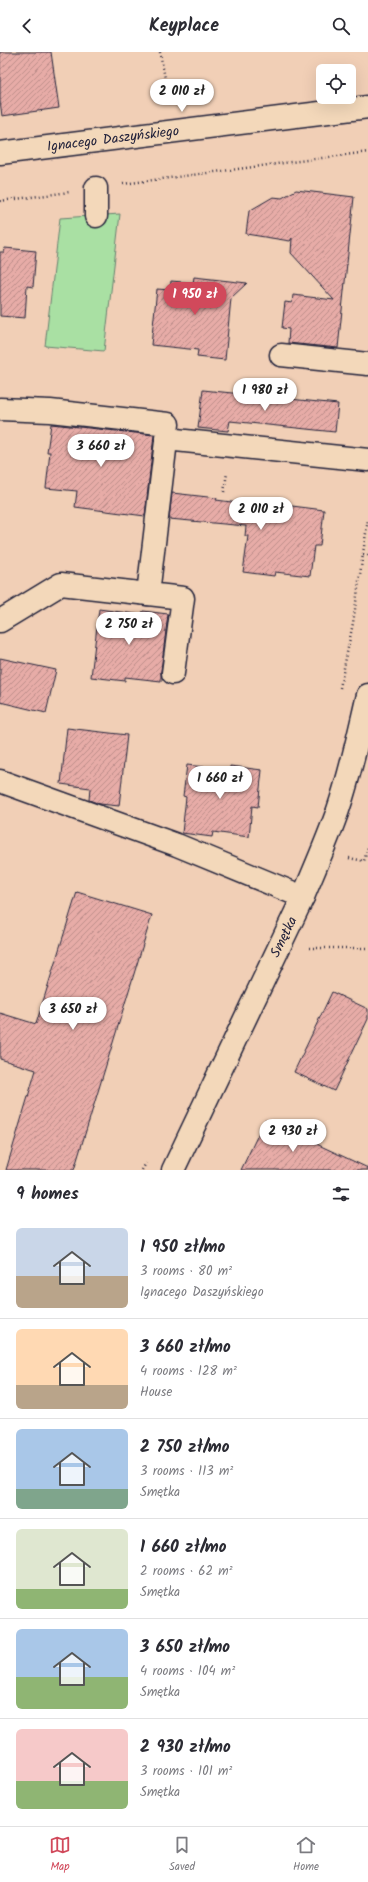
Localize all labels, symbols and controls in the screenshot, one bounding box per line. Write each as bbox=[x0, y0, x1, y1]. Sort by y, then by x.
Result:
text: Keyplace bbox=[149, 12, 219, 41]
icon: back bbox=[16, 15, 38, 37]
icon: search bbox=[330, 15, 352, 37]
map controls bbox=[316, 64, 356, 104]
button: locate bbox=[316, 64, 356, 104]
pin: 2 010 zł bbox=[141, 79, 223, 113]
text: 2 010 zł bbox=[159, 81, 205, 102]
street label: Ignacego Daszyńskiego bbox=[46, 120, 180, 158]
pin: 1 950 zł bbox=[154, 282, 236, 316]
text: 1 950 zł bbox=[173, 284, 217, 305]
pin: 1 980 zł bbox=[224, 378, 306, 412]
text: 1 980 zł bbox=[242, 380, 288, 401]
pin: 3 660 zł bbox=[60, 434, 142, 468]
text: 3 660 zł bbox=[76, 436, 126, 457]
pin: 2 010 zł bbox=[220, 497, 302, 531]
text: 2 010 zł bbox=[238, 499, 284, 520]
pin: 2 750 zł bbox=[88, 612, 170, 646]
text: 2 750 zł bbox=[105, 614, 153, 635]
pin: 1 660 zł bbox=[179, 766, 261, 800]
text: 1 660 zł bbox=[197, 768, 243, 789]
street label: Smętka bbox=[265, 913, 303, 961]
pin: 3 650 zł bbox=[32, 997, 114, 1031]
text: 3 650 zł bbox=[49, 999, 97, 1020]
pin: 2 930 zł bbox=[252, 1119, 334, 1153]
text: 2 930 zł bbox=[268, 1121, 318, 1142]
text: 9 homes bbox=[16, 1181, 79, 1208]
icon: filters bbox=[330, 1183, 352, 1205]
text: 1 950 zł/mo bbox=[140, 1234, 225, 1261]
icon: home bbox=[48, 1244, 96, 1292]
text: 3 rooms · 80 m² bbox=[140, 1261, 232, 1282]
text: Ignacego Daszyńskiego bbox=[140, 1282, 264, 1303]
text: 3 660 zł/mo bbox=[140, 1334, 231, 1361]
icon: home bbox=[48, 1345, 96, 1393]
text: 4 rooms · 128 m² bbox=[140, 1361, 237, 1382]
text: House bbox=[140, 1382, 172, 1403]
text: 2 750 zł/mo bbox=[140, 1434, 230, 1461]
icon: home bbox=[48, 1445, 96, 1493]
text: 3 rooms · 113 m² bbox=[140, 1461, 233, 1482]
text: Smętka bbox=[140, 1482, 180, 1503]
text: 1 660 zł/mo bbox=[140, 1534, 227, 1561]
icon: home bbox=[48, 1545, 96, 1593]
text: 2 rooms · 62 m² bbox=[140, 1561, 233, 1582]
text: Smętka bbox=[140, 1582, 180, 1603]
text: 3 650 zł/mo bbox=[140, 1634, 230, 1661]
icon: home bbox=[48, 1645, 96, 1693]
text: 4 rooms · 104 m² bbox=[140, 1661, 235, 1682]
text: Smętka bbox=[140, 1682, 180, 1703]
text: 2 930 zł/mo bbox=[140, 1734, 231, 1761]
icon: home bbox=[48, 1745, 96, 1793]
text: 3 rooms · 101 m² bbox=[140, 1761, 232, 1782]
text: Smętka bbox=[140, 1782, 180, 1803]
tab: Map bbox=[49, 1834, 71, 1876]
tab: Saved bbox=[169, 1834, 195, 1876]
tab: Home bbox=[293, 1834, 319, 1876]

